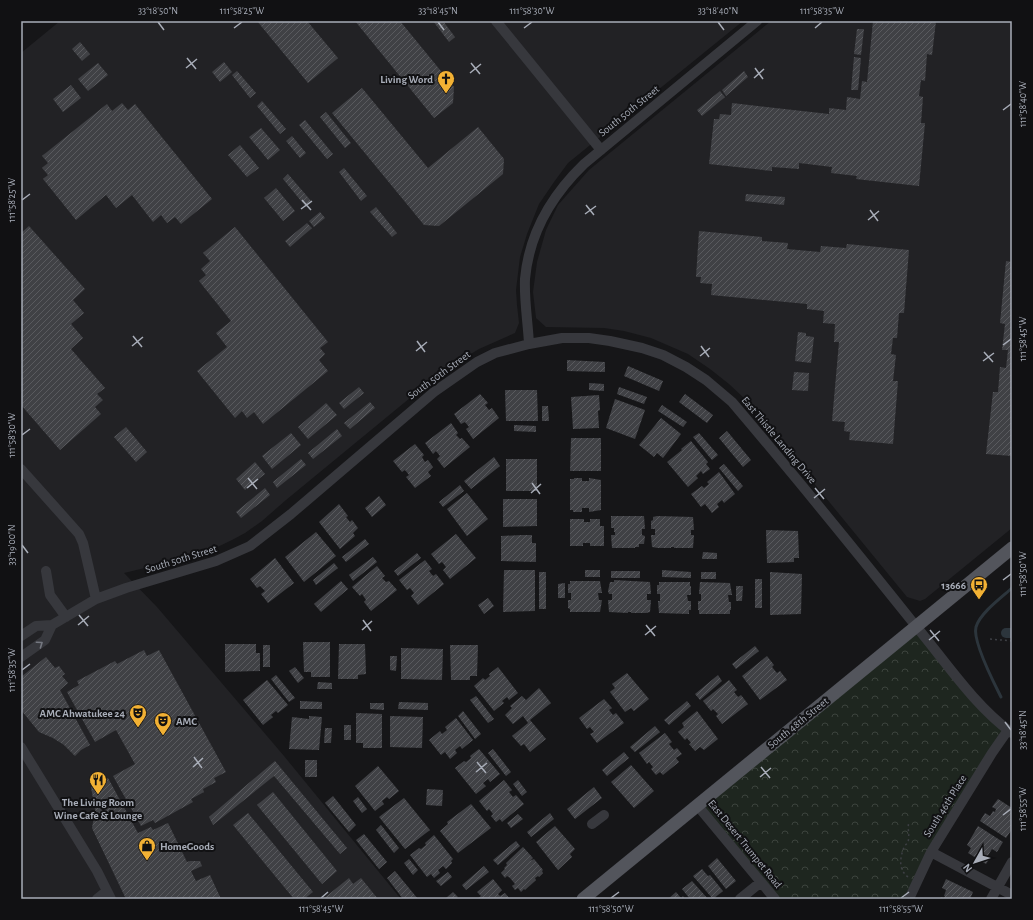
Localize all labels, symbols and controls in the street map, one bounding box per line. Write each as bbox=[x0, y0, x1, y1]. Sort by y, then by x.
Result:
text: 33°18'50"N bbox=[138, 6, 178, 16]
text: 111°58'25"W bbox=[220, 6, 264, 16]
text: 33°18'45"N bbox=[418, 6, 458, 16]
text: 111°58'30"W bbox=[509, 6, 555, 16]
text: 33°18'40"N bbox=[698, 6, 738, 16]
text: 111°58'35"W bbox=[800, 6, 844, 16]
church icon: Living Word bbox=[436, 69, 456, 94]
place label: Living Word bbox=[380, 74, 433, 85]
text: 111°58'40"W bbox=[1018, 81, 1028, 127]
street label: South 50th Street bbox=[597, 83, 662, 139]
text: 111°58'25"W bbox=[7, 178, 17, 222]
text: 111°58'45"W bbox=[1018, 317, 1028, 361]
street label: South 50th Street bbox=[406, 348, 473, 401]
street label: East Thistle Landing Drive bbox=[740, 394, 818, 486]
text: 111°58'30"W bbox=[7, 412, 17, 458]
text: 33°19'00"N bbox=[7, 524, 17, 566]
street label: South 50th Street bbox=[144, 543, 219, 575]
text: 111°58'50"W bbox=[1018, 551, 1028, 597]
bus stop icon: 13666 bbox=[969, 575, 989, 600]
place label: 13666 bbox=[941, 580, 966, 591]
one-way arrow bbox=[36, 641, 43, 649]
text: 111°58'35"W bbox=[7, 648, 17, 692]
street label: South 48th Street bbox=[766, 695, 831, 751]
theatre icon: AMC Ahwatukee 24 bbox=[128, 703, 148, 728]
place label: AMC Ahwatukee 24 bbox=[40, 708, 125, 719]
text: 33°18'45"N bbox=[1018, 710, 1028, 750]
theatre icon: AMC bbox=[153, 711, 173, 736]
place label: AMC bbox=[176, 716, 197, 727]
restaurant icon: The Living Room Wine Cafe & Lounge bbox=[88, 770, 108, 795]
street label: South 46th Place bbox=[921, 773, 969, 839]
text: 111°58'55"W bbox=[1018, 787, 1028, 831]
place label: The Living Room Wine Cafe & Lounge bbox=[54, 797, 142, 821]
street label: East Desert Trumpet Road bbox=[706, 798, 784, 890]
shop icon: HomeGoods bbox=[137, 836, 157, 861]
place label: HomeGoods bbox=[160, 841, 214, 852]
north arrow bbox=[955, 842, 995, 882]
text: N bbox=[961, 862, 974, 874]
text: 111°58'45"W bbox=[299, 904, 343, 914]
text: 111°58'50"W bbox=[588, 904, 634, 914]
text: 111°58'55"W bbox=[879, 904, 923, 914]

